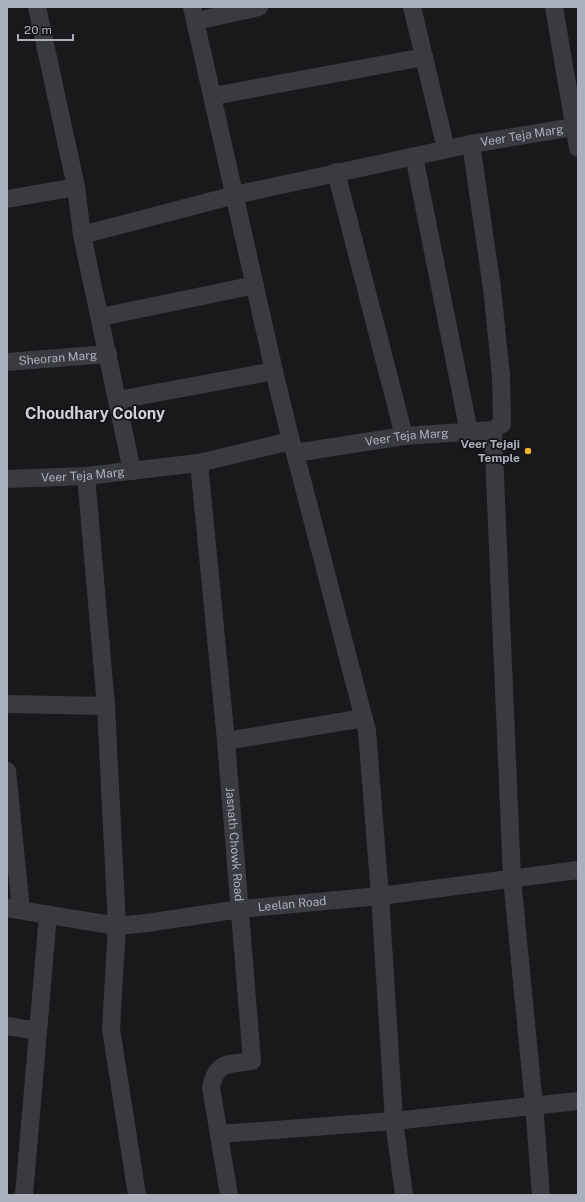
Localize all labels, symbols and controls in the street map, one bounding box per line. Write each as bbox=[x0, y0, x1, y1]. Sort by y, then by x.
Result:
scale bar bbox=[18, 16, 73, 42]
text: 20 m bbox=[24, 23, 52, 37]
street label: Veer Teja Marg bbox=[479, 122, 564, 149]
street label: Sheoran Marg bbox=[18, 348, 98, 368]
district label: Choudhary Colony bbox=[25, 404, 165, 423]
street label: Veer Teja Marg bbox=[364, 426, 449, 449]
place label: Veer Tejaji Temple bbox=[460, 437, 520, 465]
marker: Veer Tejaji Temple bbox=[523, 446, 533, 456]
street label: Veer Teja Marg bbox=[41, 465, 125, 485]
street label: Jasnath Chowk Road bbox=[223, 787, 246, 902]
street label: Leelan Road bbox=[257, 894, 327, 914]

